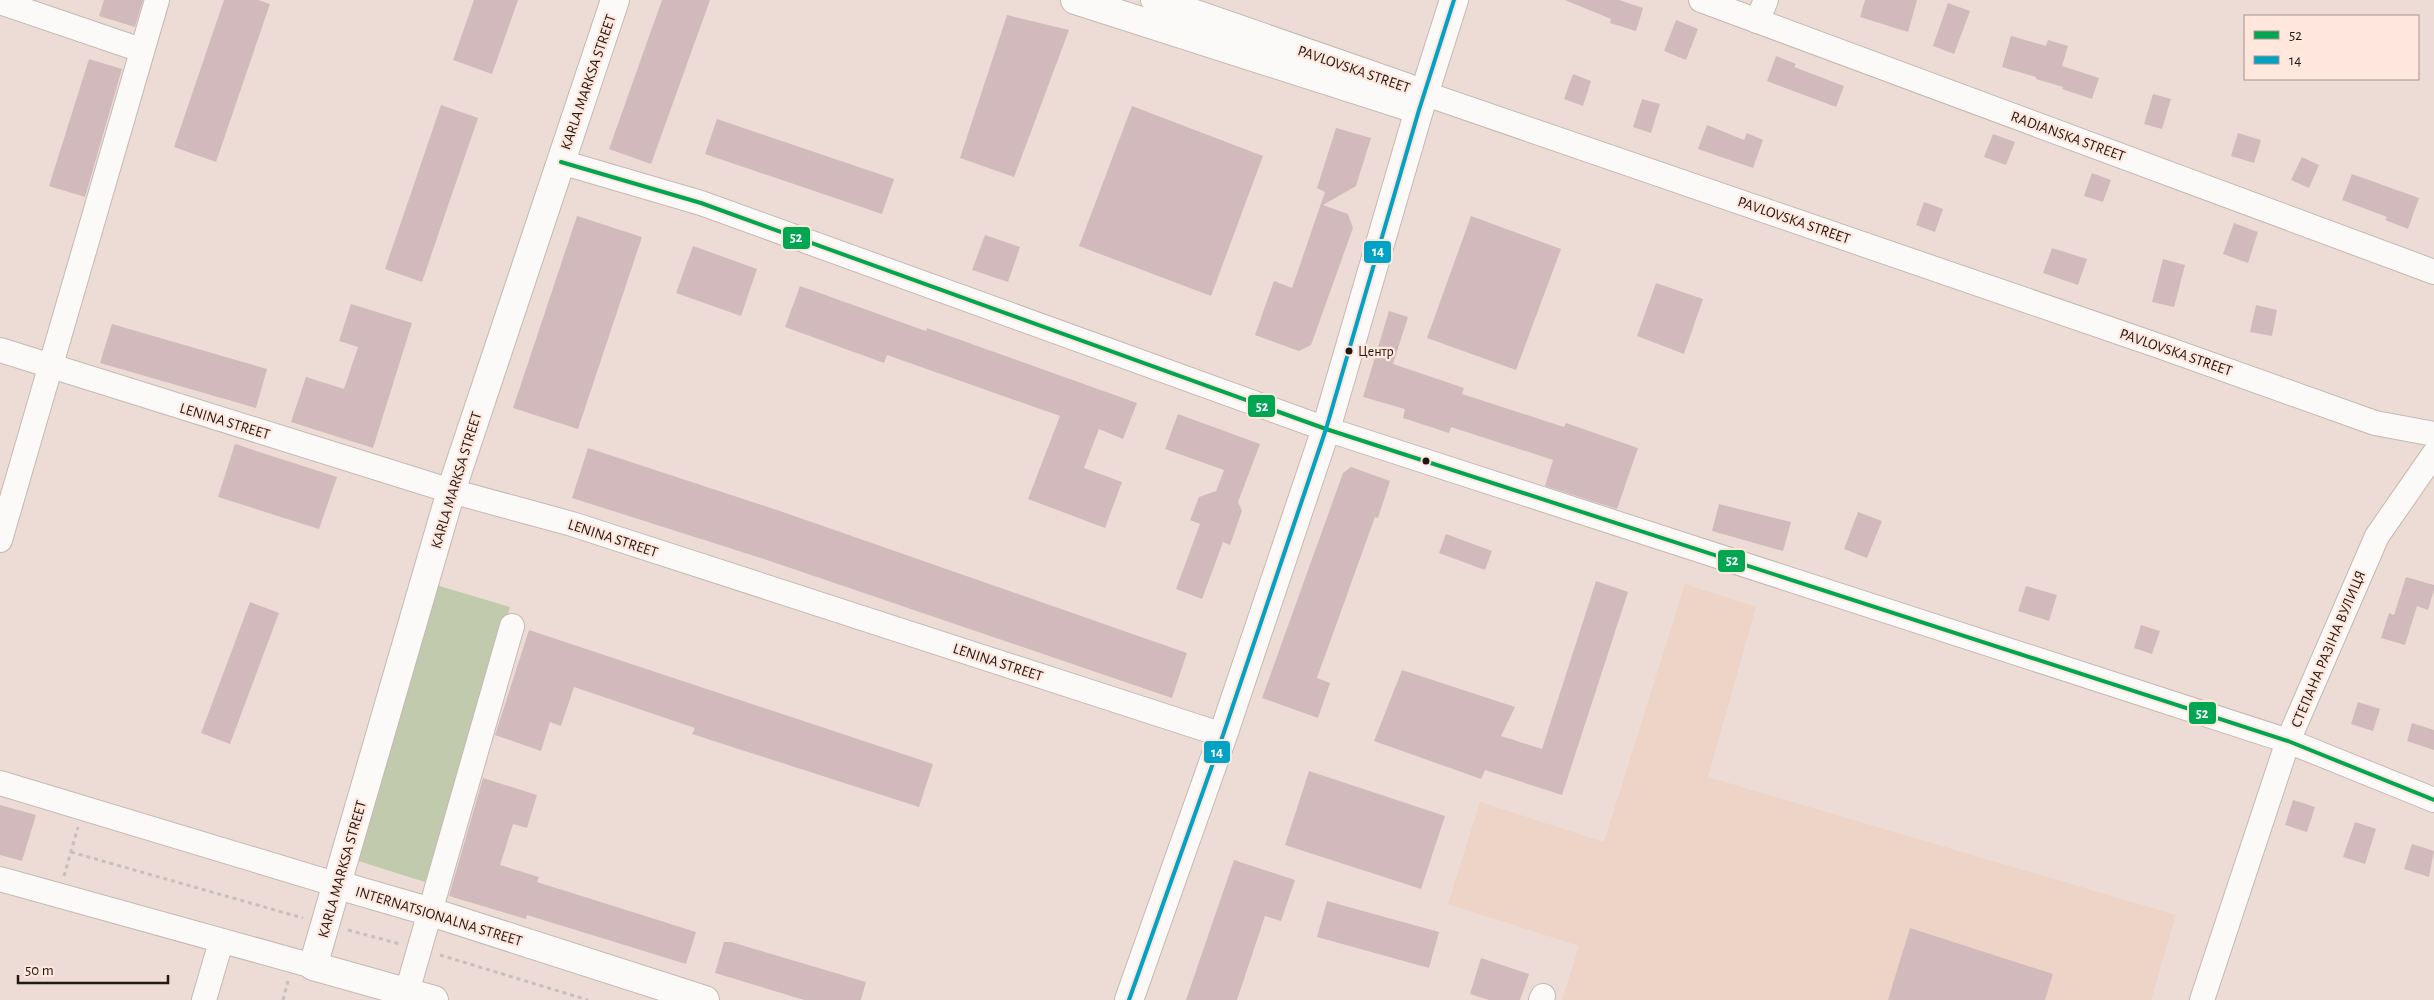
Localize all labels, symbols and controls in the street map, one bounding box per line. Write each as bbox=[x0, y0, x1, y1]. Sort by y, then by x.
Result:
street label: KARLA MARKSA STREET bbox=[558, 12, 619, 152]
legend bbox=[2244, 15, 2419, 80]
text: 52 bbox=[2289, 28, 2302, 43]
street label: PAVLOVSKA STREET bbox=[1296, 43, 1413, 96]
text: 14 bbox=[2289, 53, 2301, 68]
street label: RADIANSKA STREET bbox=[2009, 109, 2128, 164]
street label: PAVLOVSKA STREET bbox=[1736, 194, 1853, 247]
line badge: 52 bbox=[782, 226, 811, 250]
text: 52 bbox=[790, 231, 803, 245]
line badge: 14 bbox=[1363, 240, 1392, 264]
text: 14 bbox=[1372, 245, 1384, 259]
street label: PAVLOVSKA STREET bbox=[2118, 326, 2235, 379]
place label: Центр bbox=[1358, 345, 1394, 359]
marker: Центр bbox=[1344, 346, 1354, 356]
line badge: 52 bbox=[1247, 394, 1276, 418]
text: 52 bbox=[1256, 400, 1269, 414]
street label: LENINA STREET bbox=[178, 401, 272, 443]
street label: KARLA MARKSA STREET bbox=[429, 409, 485, 550]
unlabelled marker bbox=[1421, 456, 1431, 466]
street label: LENINA STREET bbox=[566, 517, 660, 560]
line badge: 52 bbox=[1717, 549, 1746, 573]
text: 52 bbox=[1726, 554, 1739, 568]
street label: СТЕПАНА РАЗІНА ВУЛИЦЯ bbox=[2289, 568, 2368, 730]
street label: LENINA STREET bbox=[951, 641, 1045, 684]
line badge: 52 bbox=[2188, 701, 2217, 725]
text: 52 bbox=[2196, 707, 2209, 721]
line badge: 14 bbox=[1203, 740, 1231, 764]
text: 14 bbox=[1211, 746, 1223, 760]
street label: KARLA MARKSA STREET bbox=[316, 798, 369, 940]
street label: INTERNATSIONALNA STREET bbox=[354, 884, 525, 949]
scale bar bbox=[18, 952, 168, 984]
text: 50 m bbox=[25, 963, 54, 978]

